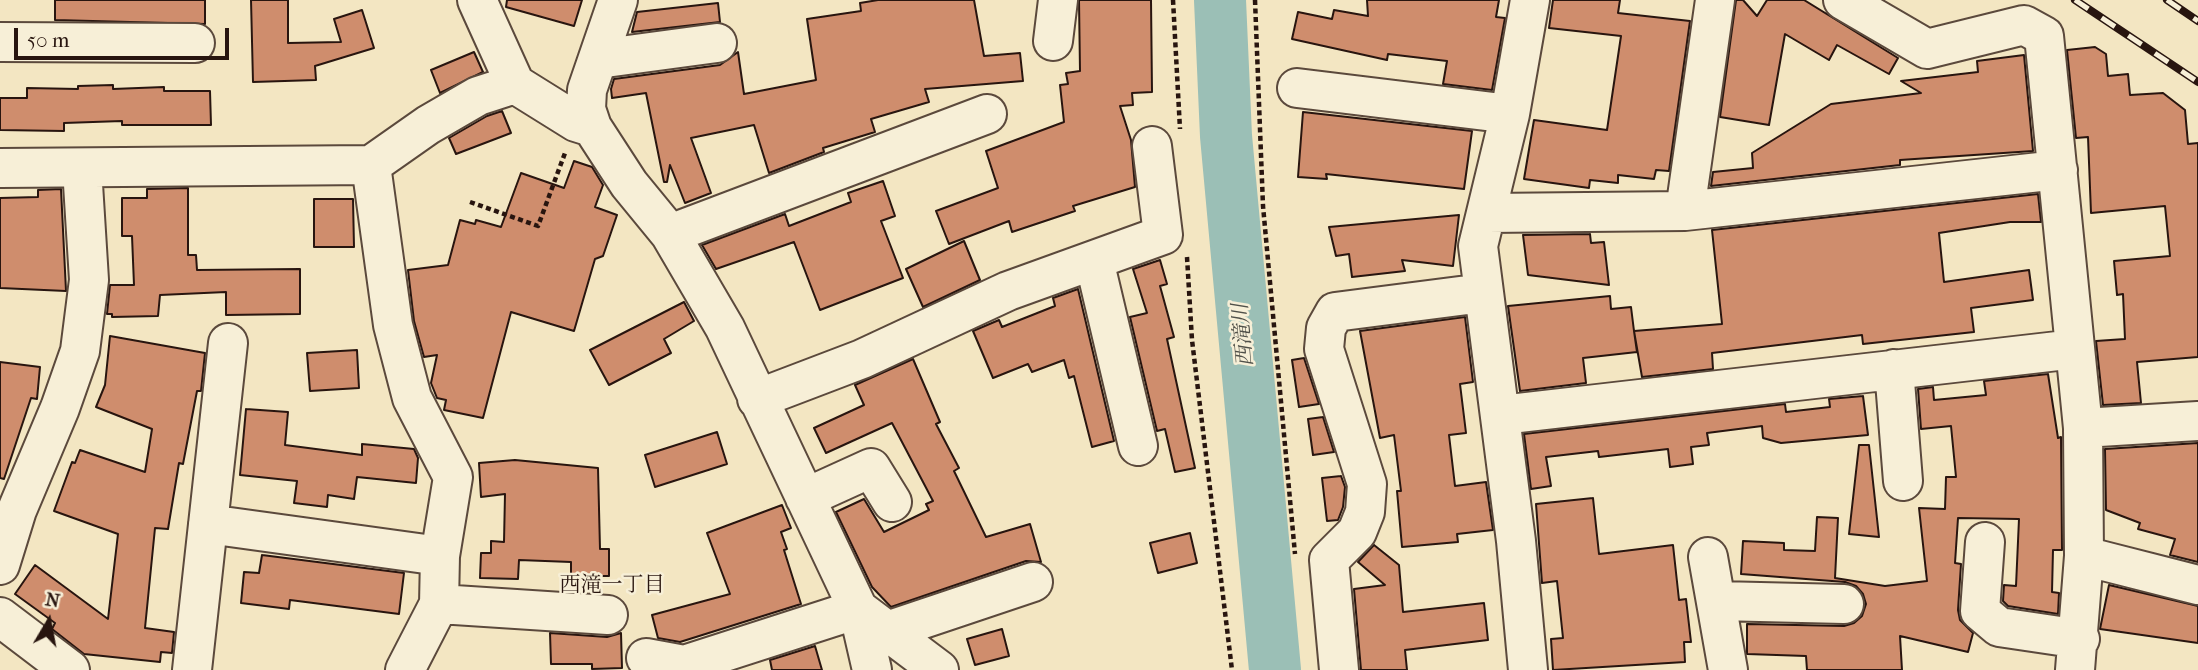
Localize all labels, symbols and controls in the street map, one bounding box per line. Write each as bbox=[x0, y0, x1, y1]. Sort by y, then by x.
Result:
scale bar bbox=[18, 14, 233, 58]
text: 50 m bbox=[27, 28, 70, 52]
water label: 西滝川 bbox=[1229, 303, 1259, 367]
district label: 西滝一丁目 bbox=[560, 573, 664, 599]
north arrow bbox=[14, 586, 84, 656]
text: N bbox=[44, 588, 62, 612]

